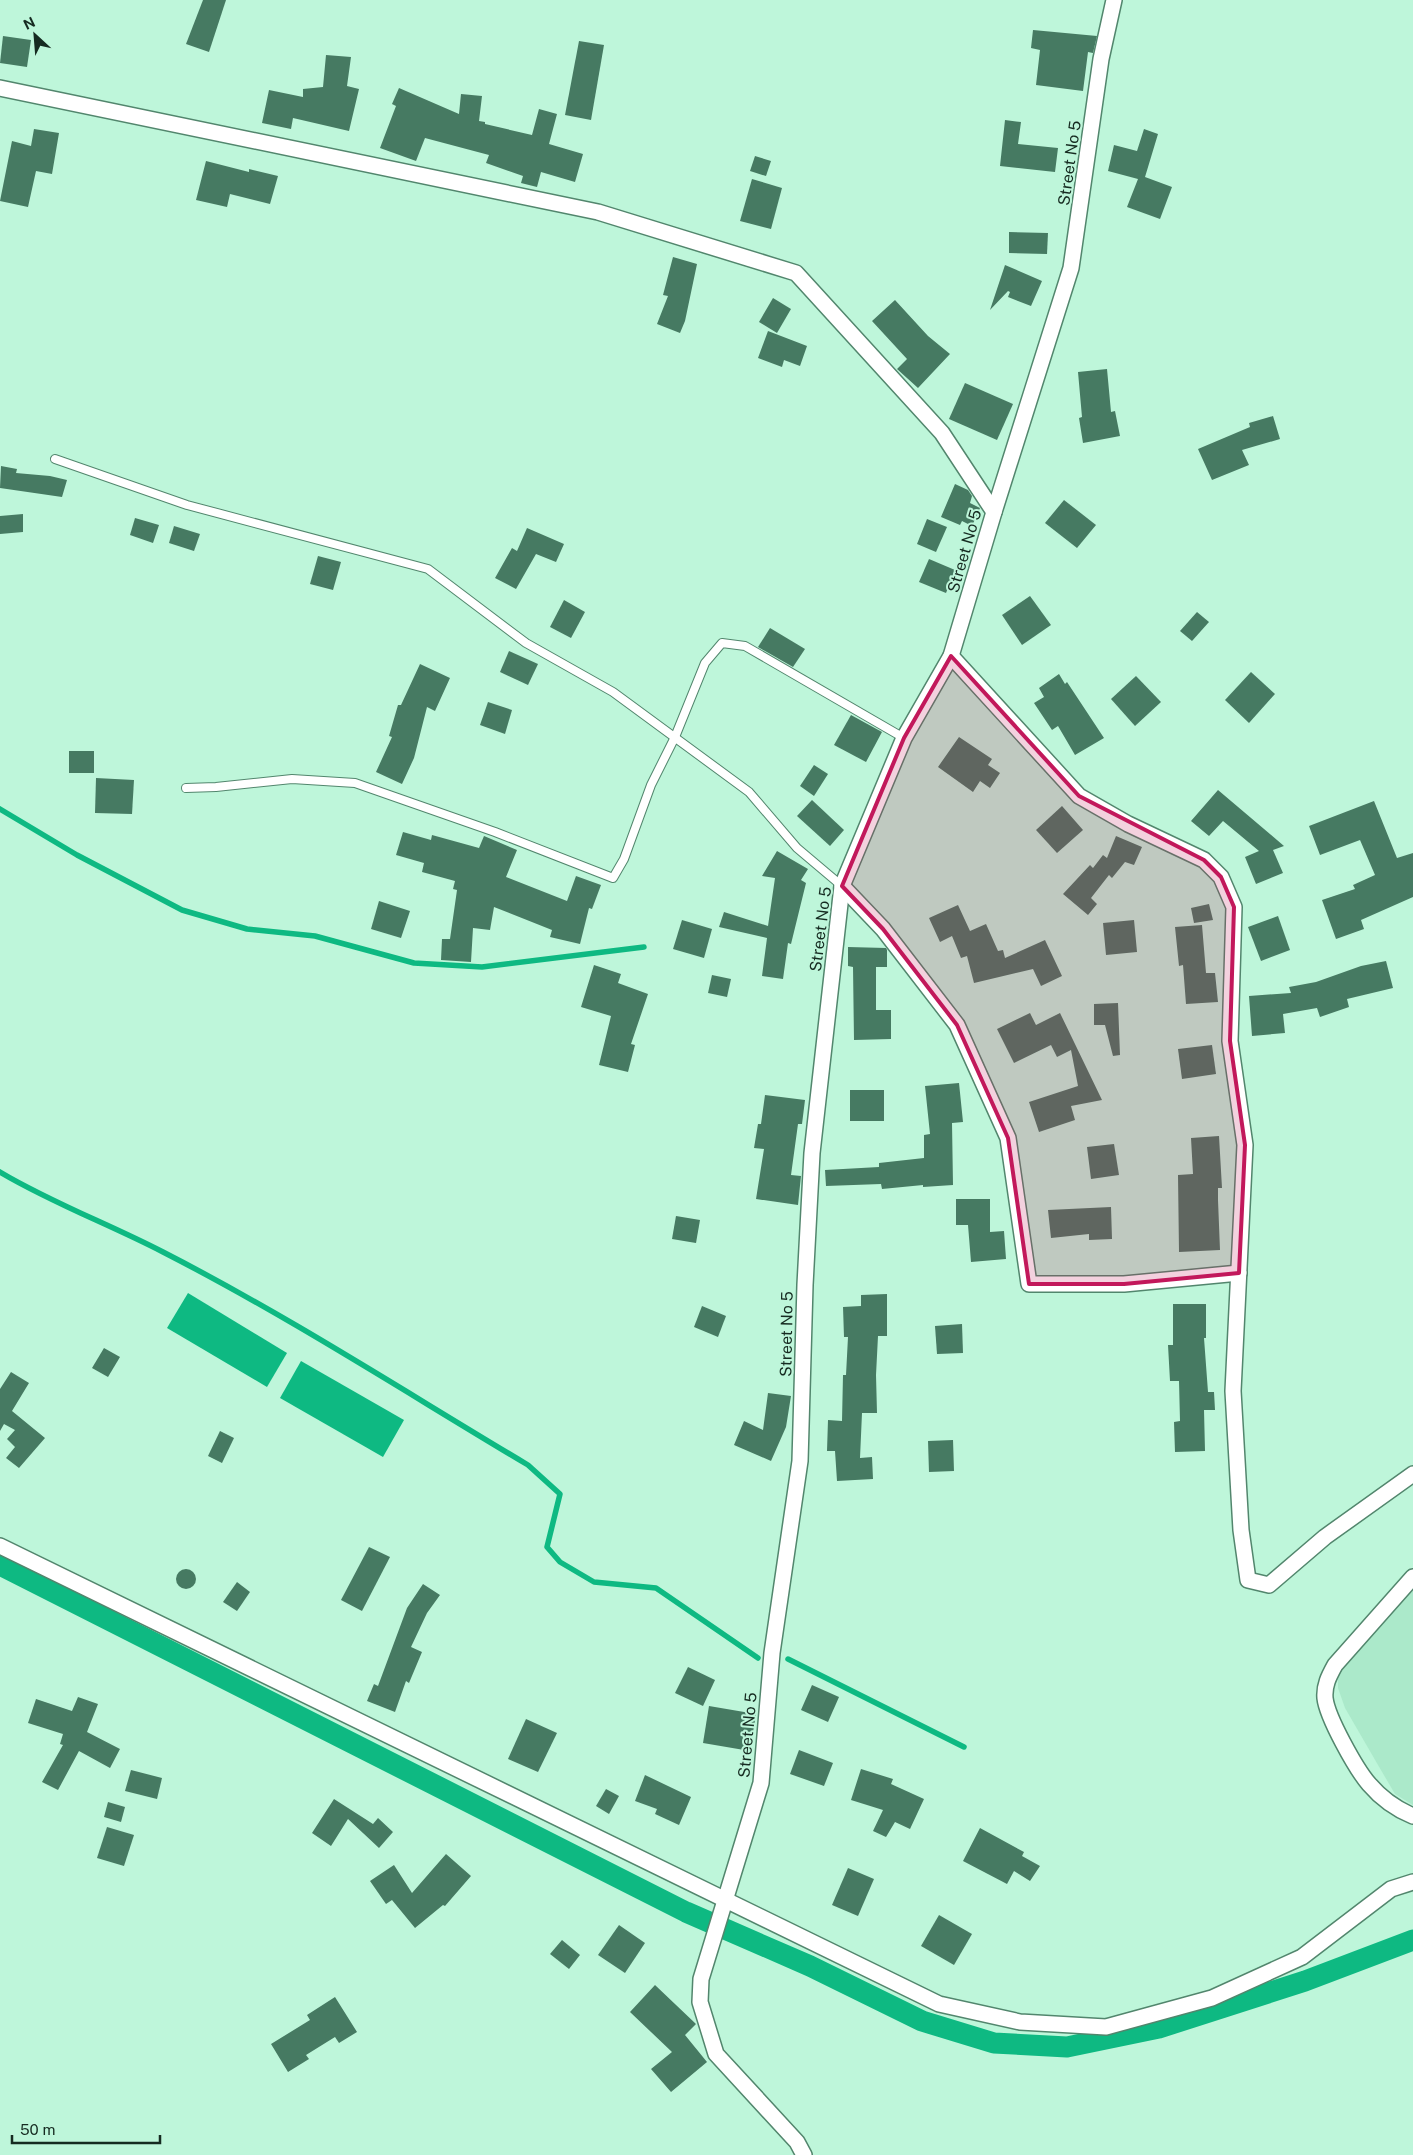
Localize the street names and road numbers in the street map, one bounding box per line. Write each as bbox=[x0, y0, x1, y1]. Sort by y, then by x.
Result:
street label: Street No 5 bbox=[1054, 119, 1085, 207]
street label: Street No 5 bbox=[944, 507, 985, 595]
street label: Street No 5 bbox=[806, 885, 835, 973]
street label: Street No 5 bbox=[776, 1291, 797, 1377]
street label: Street No 5 bbox=[734, 1692, 761, 1779]

